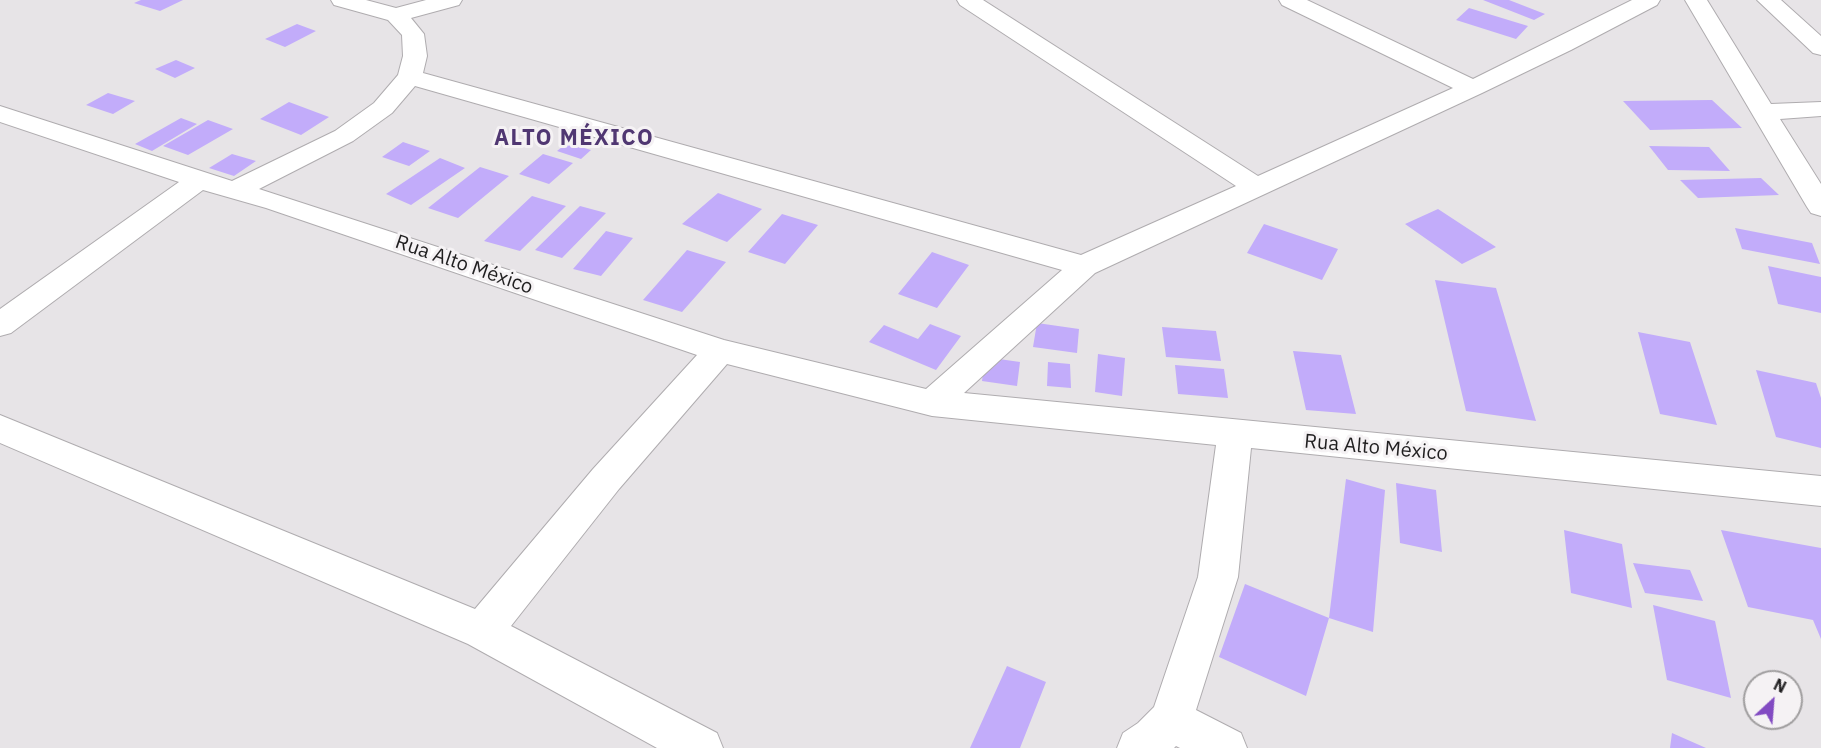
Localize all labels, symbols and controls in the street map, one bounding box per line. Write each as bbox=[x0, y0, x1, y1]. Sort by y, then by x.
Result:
district label: ALTO MÉXICO bbox=[494, 126, 654, 152]
street label: Rua Alto México bbox=[392, 230, 536, 300]
street label: Rua Alto México bbox=[1303, 430, 1449, 466]
north arrow bbox=[1743, 670, 1803, 730]
text: N bbox=[1770, 674, 1790, 697]

